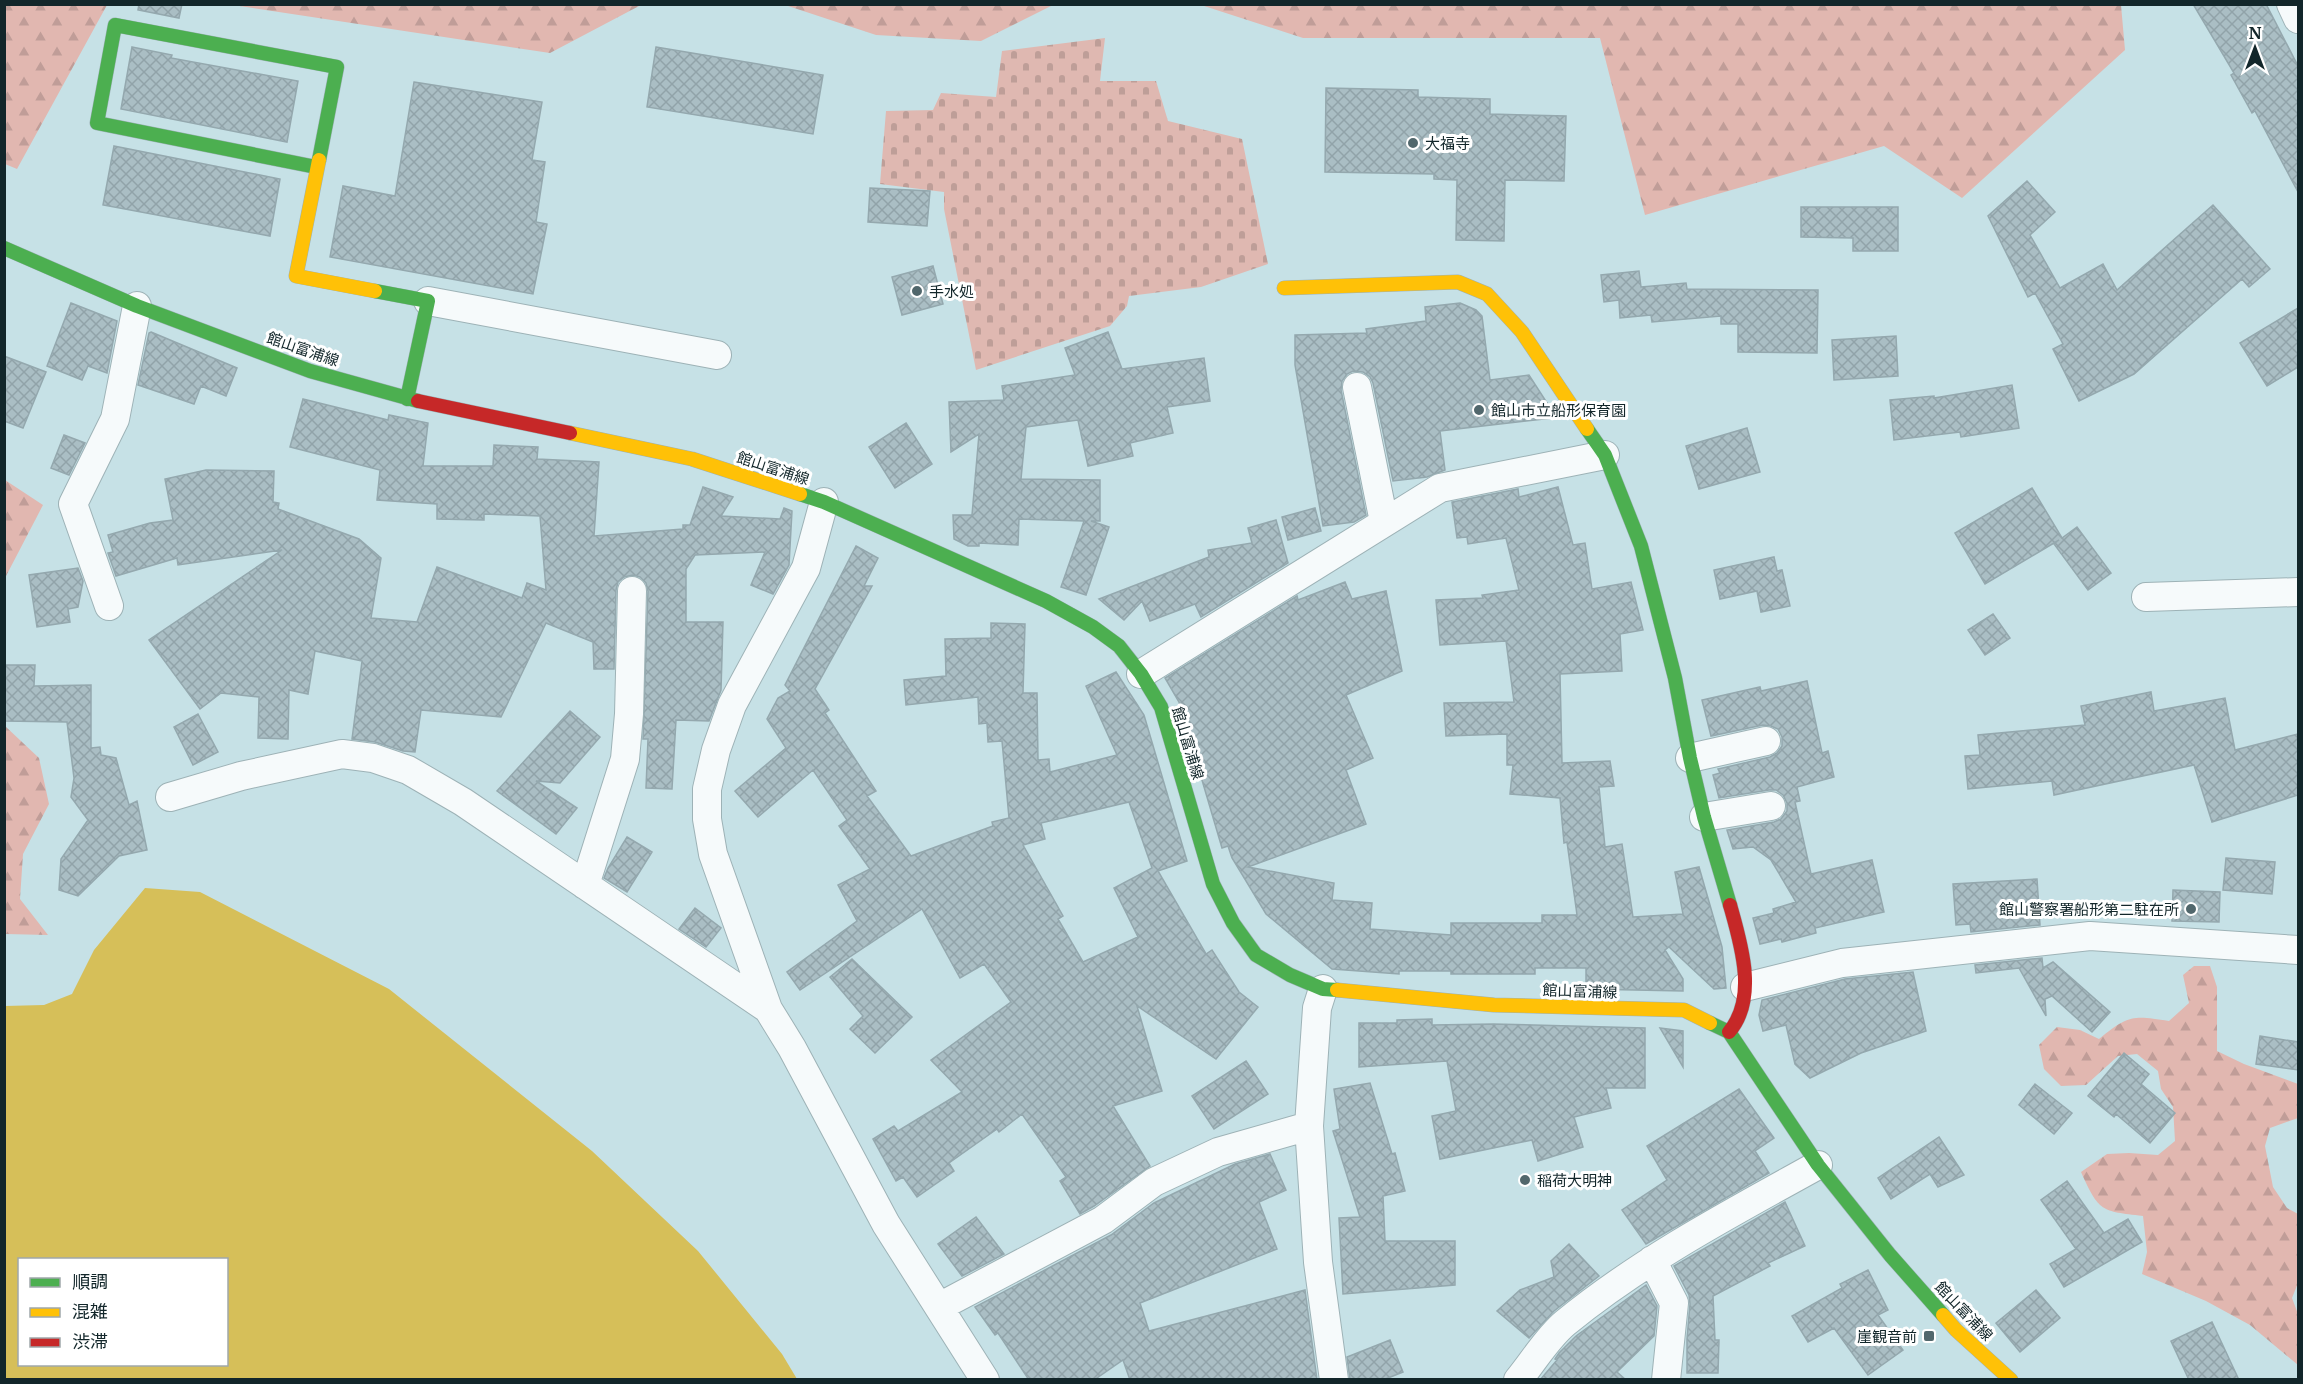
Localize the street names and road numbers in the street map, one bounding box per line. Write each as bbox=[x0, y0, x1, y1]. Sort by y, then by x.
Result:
street label: 館山富浦線 bbox=[264, 328, 342, 370]
street label: 館山富浦線 bbox=[734, 447, 812, 489]
street label: 館山富浦線 bbox=[1168, 704, 1208, 782]
street label: 館山富浦線 bbox=[1542, 980, 1618, 1002]
street label: 館山富浦線 bbox=[1931, 1277, 1997, 1345]

